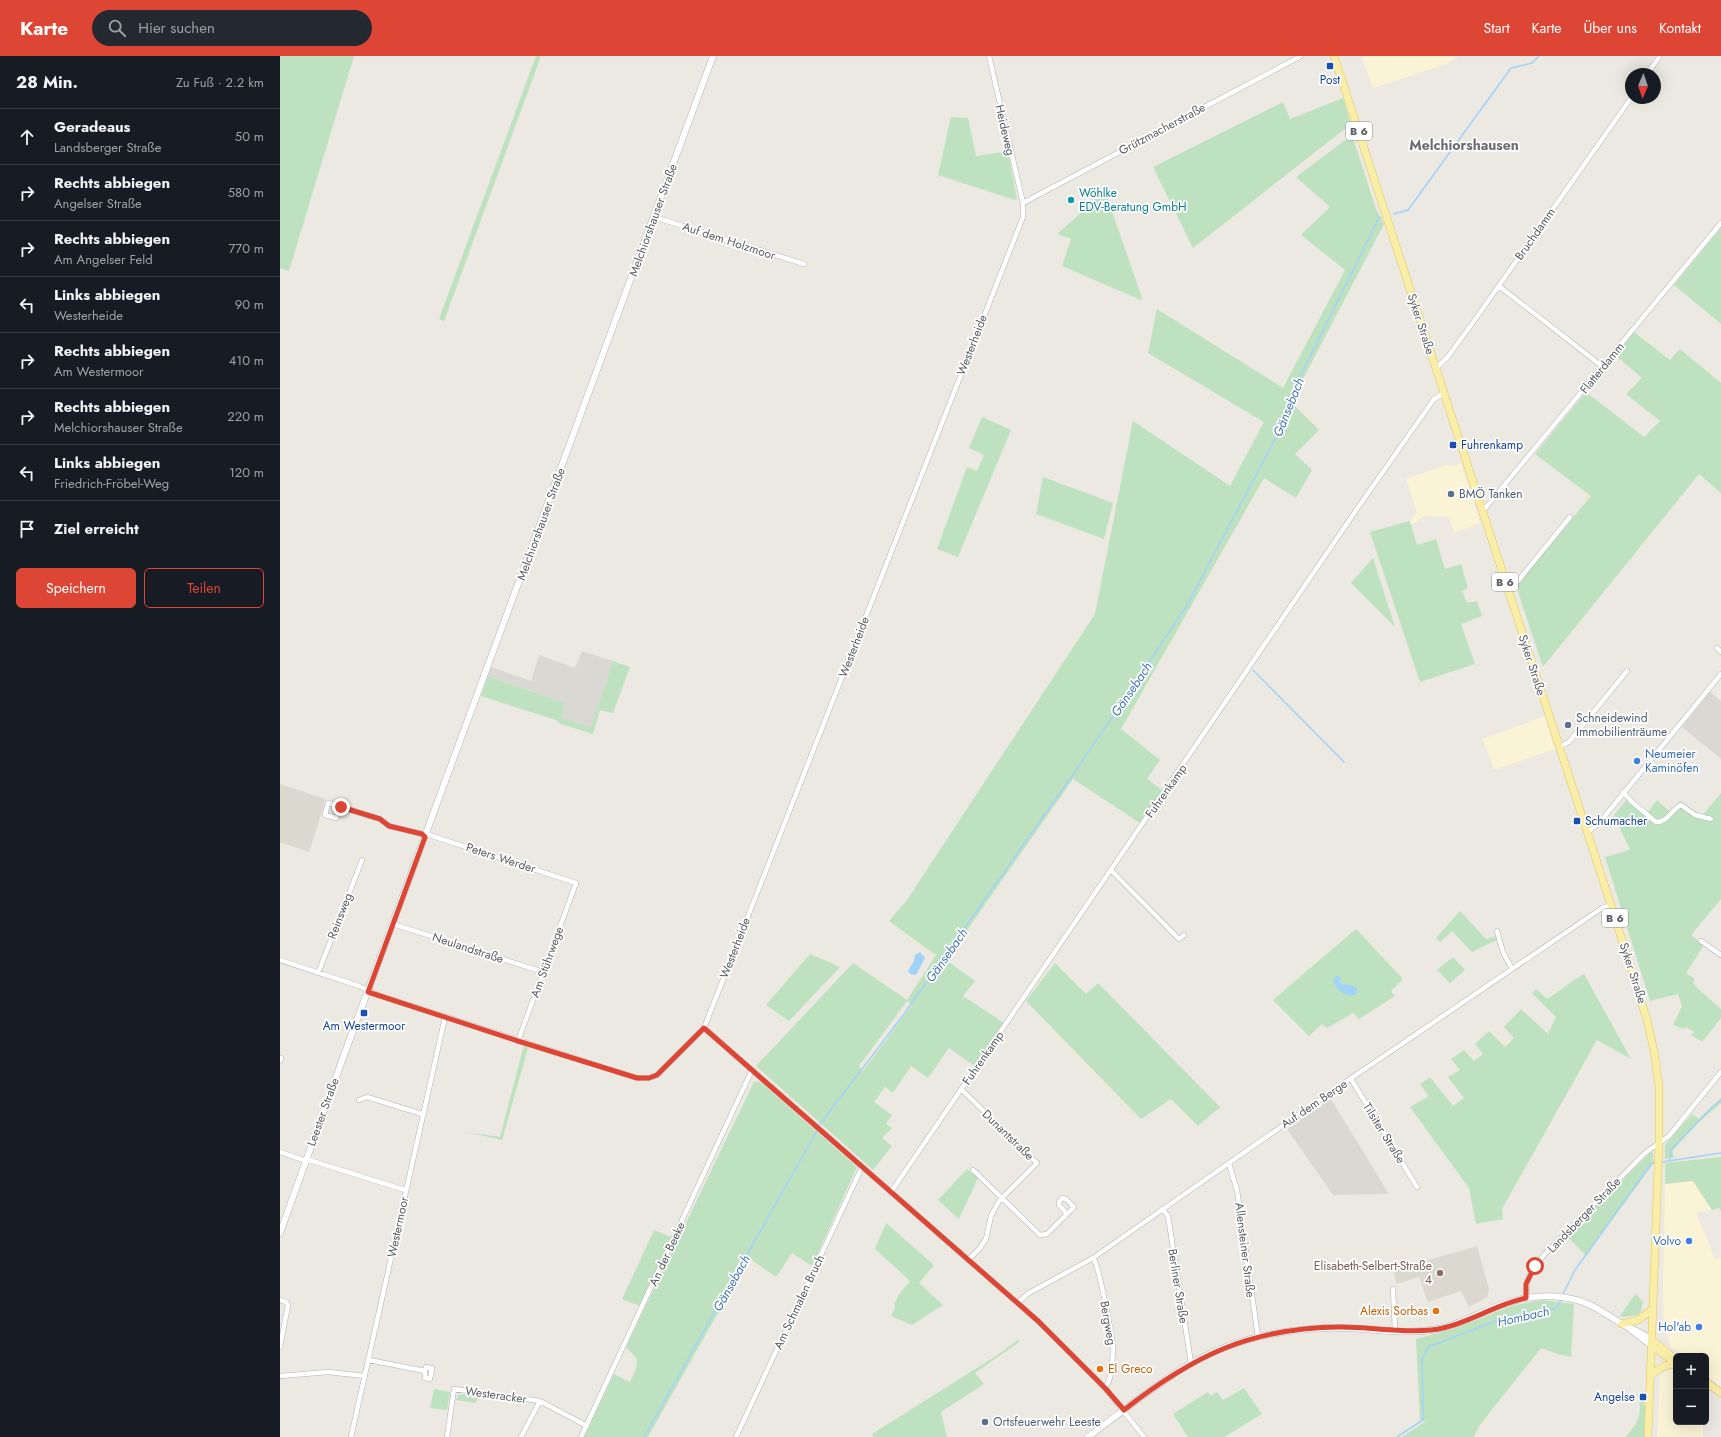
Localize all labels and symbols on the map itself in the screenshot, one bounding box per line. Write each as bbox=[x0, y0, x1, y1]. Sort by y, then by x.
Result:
marker: Post bbox=[1325, 61, 1335, 71]
north arrow bbox=[1625, 68, 1661, 104]
place label: Post bbox=[1320, 71, 1340, 89]
street label: Grützmacherstraße bbox=[1115, 98, 1209, 160]
street label: Heideweg bbox=[990, 103, 1020, 157]
road number: B 6 bbox=[1346, 122, 1372, 140]
district label: Melchiorshausen bbox=[1409, 135, 1519, 155]
street label: Melchiorshauser Straße bbox=[624, 161, 682, 279]
place label: Wöhlke EDV-Beratung GmbH bbox=[1079, 184, 1187, 216]
marker: Wöhlke EDV-Beratung GmbH bbox=[1066, 195, 1076, 205]
street label: Bruchdamm bbox=[1510, 204, 1560, 264]
street label: Auf dem Holzmoor bbox=[680, 217, 779, 265]
street label: Syker Straße bbox=[1403, 291, 1439, 357]
street label: Westerheide bbox=[952, 312, 992, 378]
street label: Flatterdamm bbox=[1576, 338, 1628, 398]
water label: Gänsebach bbox=[1268, 374, 1309, 440]
place label: Fuhrenkamp bbox=[1461, 436, 1523, 454]
marker: Fuhrenkamp bbox=[1448, 440, 1458, 450]
street label: Melchiorshauser Straße bbox=[512, 465, 570, 583]
place label: BMÖ Tanken bbox=[1459, 485, 1523, 503]
marker: BMÖ Tanken bbox=[1446, 489, 1456, 499]
road number: B 6 bbox=[1492, 573, 1518, 591]
street label: Westerheide bbox=[834, 614, 874, 680]
street label: Syker Straße bbox=[1514, 632, 1550, 698]
water label: Gänsebach bbox=[1106, 658, 1157, 720]
place label: Schneidewind Immobilienträume bbox=[1576, 709, 1667, 741]
marker: Schneidewind Immobilienträume bbox=[1563, 720, 1573, 730]
place label: Neumeier Kaminöfen bbox=[1645, 745, 1699, 777]
marker: Neumeier Kaminöfen bbox=[1632, 756, 1642, 766]
street label: Fuhrenkamp bbox=[1141, 760, 1191, 822]
route end bbox=[332, 798, 350, 816]
place label: Schumacher bbox=[1585, 812, 1648, 830]
marker: Schumacher bbox=[1572, 816, 1582, 826]
street label: Peters Werder bbox=[464, 838, 539, 878]
street label: Reinsweg bbox=[323, 890, 357, 942]
road number: B 6 bbox=[1602, 909, 1628, 927]
street label: Westerheide bbox=[715, 915, 755, 981]
street label: Am Stührwege bbox=[526, 924, 568, 1000]
water label: Gänsebach bbox=[921, 924, 972, 986]
street label: Neulandstraße bbox=[430, 928, 506, 968]
street label: Syker Straße bbox=[1615, 940, 1651, 1006]
marker: Am Westermoor bbox=[359, 1008, 369, 1018]
place label: Am Westermoor bbox=[323, 1017, 406, 1035]
street label: Fuhrenkamp bbox=[958, 1027, 1008, 1089]
street label: Leester Straße bbox=[302, 1075, 344, 1149]
street label: Auf dem Berge bbox=[1277, 1075, 1351, 1133]
street label: Tilsiter Straße bbox=[1358, 1099, 1410, 1167]
street label: Dunantstraße bbox=[978, 1106, 1038, 1164]
street label: Landsberger Straße bbox=[1543, 1173, 1625, 1257]
street label: Westermoor bbox=[383, 1194, 413, 1259]
street label: Allensteiner Straße bbox=[1230, 1202, 1260, 1298]
street label: An der Beeke bbox=[644, 1219, 690, 1289]
place label: Volvo bbox=[1653, 1232, 1681, 1250]
marker: Volvo bbox=[1684, 1236, 1694, 1246]
street label: Berliner Straße bbox=[1163, 1247, 1193, 1325]
water label: Gänsebach bbox=[708, 1251, 755, 1315]
street label: Am Schmalen Bruch bbox=[769, 1252, 829, 1352]
place label: Elisabeth-Selbert-Straße 4 bbox=[1314, 1257, 1432, 1289]
route start bbox=[1526, 1257, 1544, 1275]
marker: Elisabeth-Selbert-Straße 4 bbox=[1435, 1268, 1445, 1278]
street label: Bergweg bbox=[1095, 1299, 1121, 1347]
water label: Hombach bbox=[1495, 1301, 1551, 1332]
place label: Alexis Sorbas bbox=[1360, 1302, 1428, 1320]
marker: Alexis Sorbas bbox=[1431, 1306, 1441, 1316]
place label: Hol'ab bbox=[1658, 1318, 1691, 1336]
marker: Hol'ab bbox=[1694, 1322, 1704, 1332]
place label: El Greco bbox=[1108, 1360, 1153, 1378]
marker: El Greco bbox=[1095, 1364, 1105, 1374]
street label: Westeracker bbox=[464, 1382, 529, 1408]
place label: Angelse bbox=[1594, 1388, 1635, 1406]
marker: Angelse bbox=[1638, 1392, 1648, 1402]
place label: Ortsfeuerwehr Leeste bbox=[993, 1413, 1101, 1431]
marker: Ortsfeuerwehr Leeste bbox=[980, 1417, 990, 1427]

